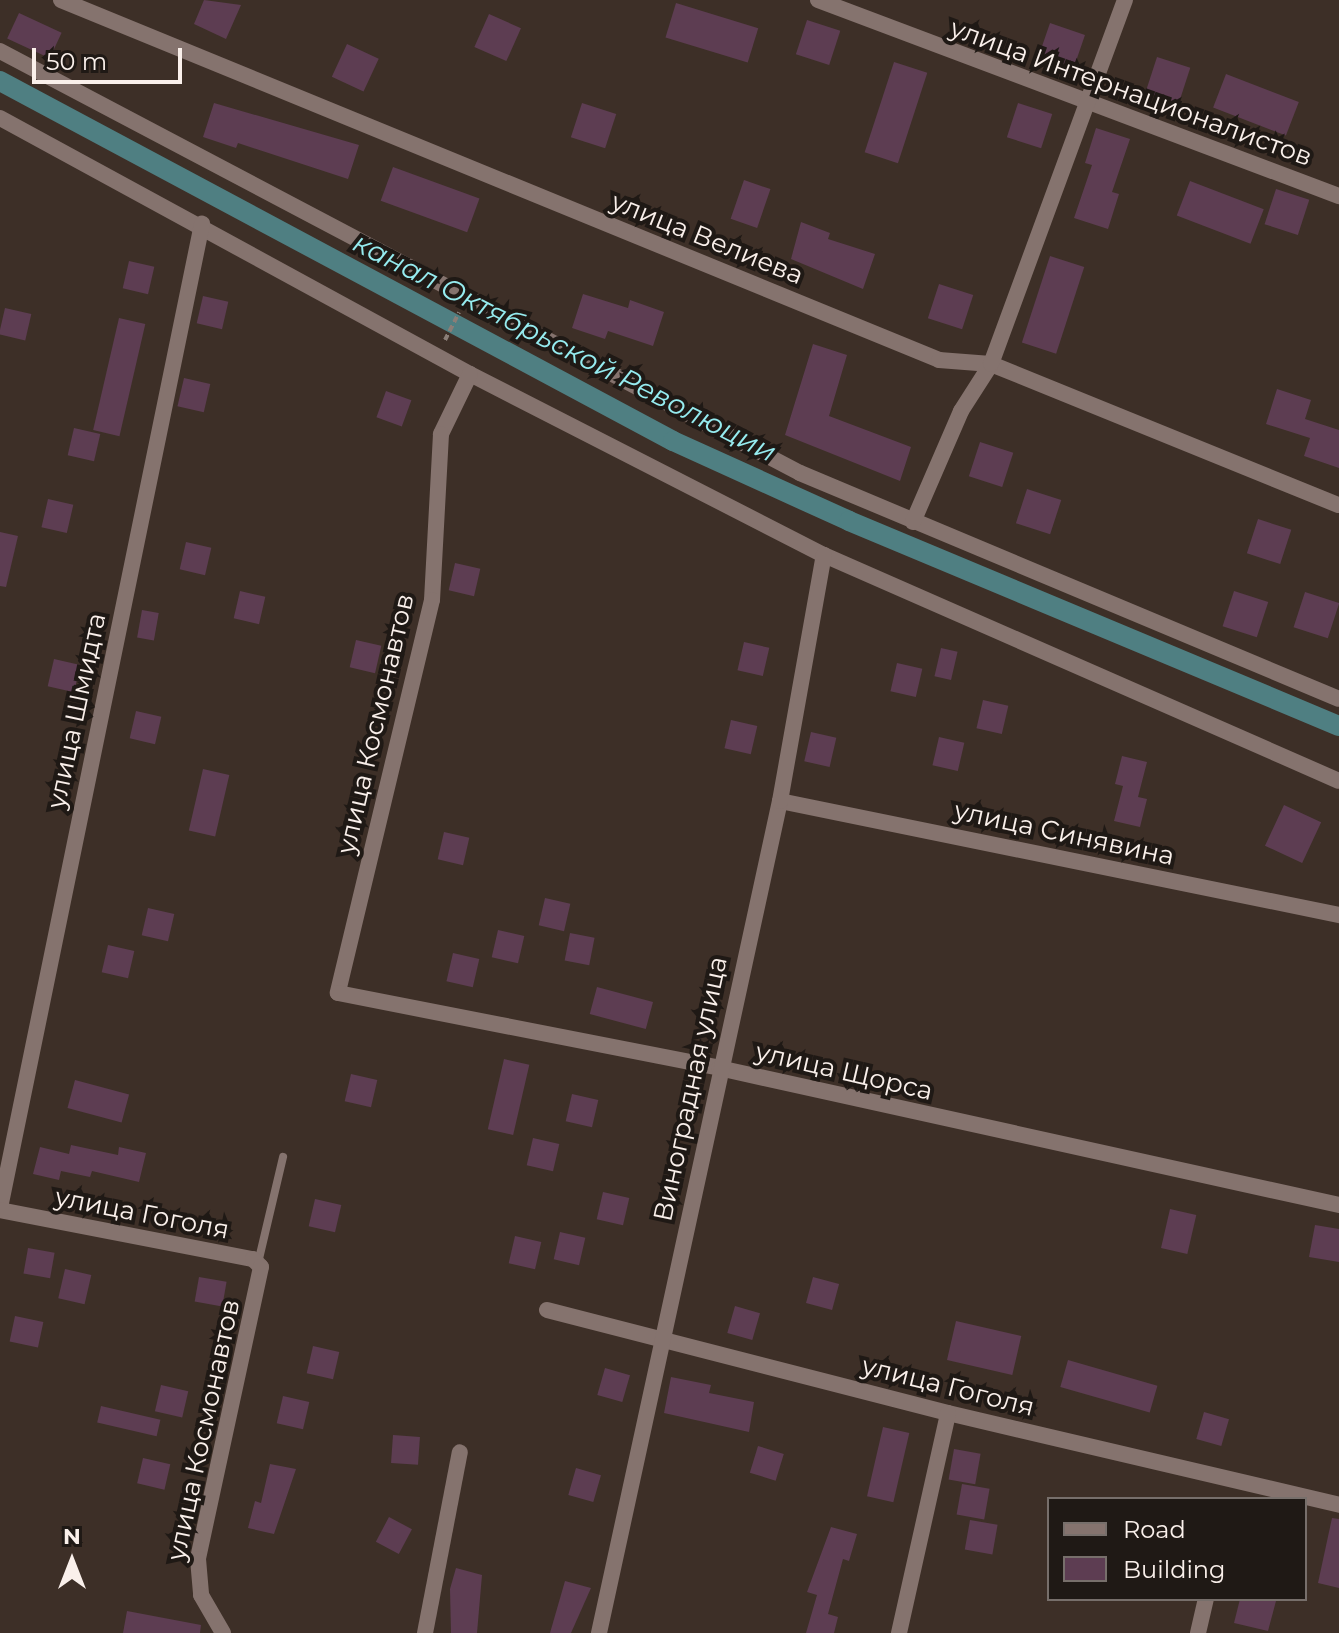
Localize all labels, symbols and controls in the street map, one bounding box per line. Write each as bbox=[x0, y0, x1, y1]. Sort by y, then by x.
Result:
street label: улица Интернационалистов bbox=[946, 13, 1316, 173]
scale bar bbox=[36, 32, 186, 82]
text: 50 m bbox=[46, 47, 107, 76]
street label: улица Велиева bbox=[606, 186, 808, 292]
water label: канал Октябрьской Революции bbox=[348, 225, 782, 469]
street label: улица Космонавтов bbox=[331, 591, 421, 857]
street label: улица Шмидта bbox=[41, 610, 113, 812]
street label: улица Синявина bbox=[951, 795, 1177, 873]
street label: Виноградная улица bbox=[648, 954, 734, 1224]
street label: улица Щорса bbox=[752, 1036, 936, 1108]
street label: улица Гоголя bbox=[52, 1182, 232, 1246]
street label: улица Космонавтов bbox=[161, 1297, 247, 1563]
street label: улица Гоголя bbox=[859, 1350, 1037, 1424]
legend bbox=[1047, 1497, 1307, 1601]
text: Road bbox=[1123, 1515, 1186, 1544]
north arrow bbox=[32, 1521, 112, 1601]
text: N bbox=[63, 1523, 81, 1550]
text: Building bbox=[1123, 1555, 1226, 1584]

